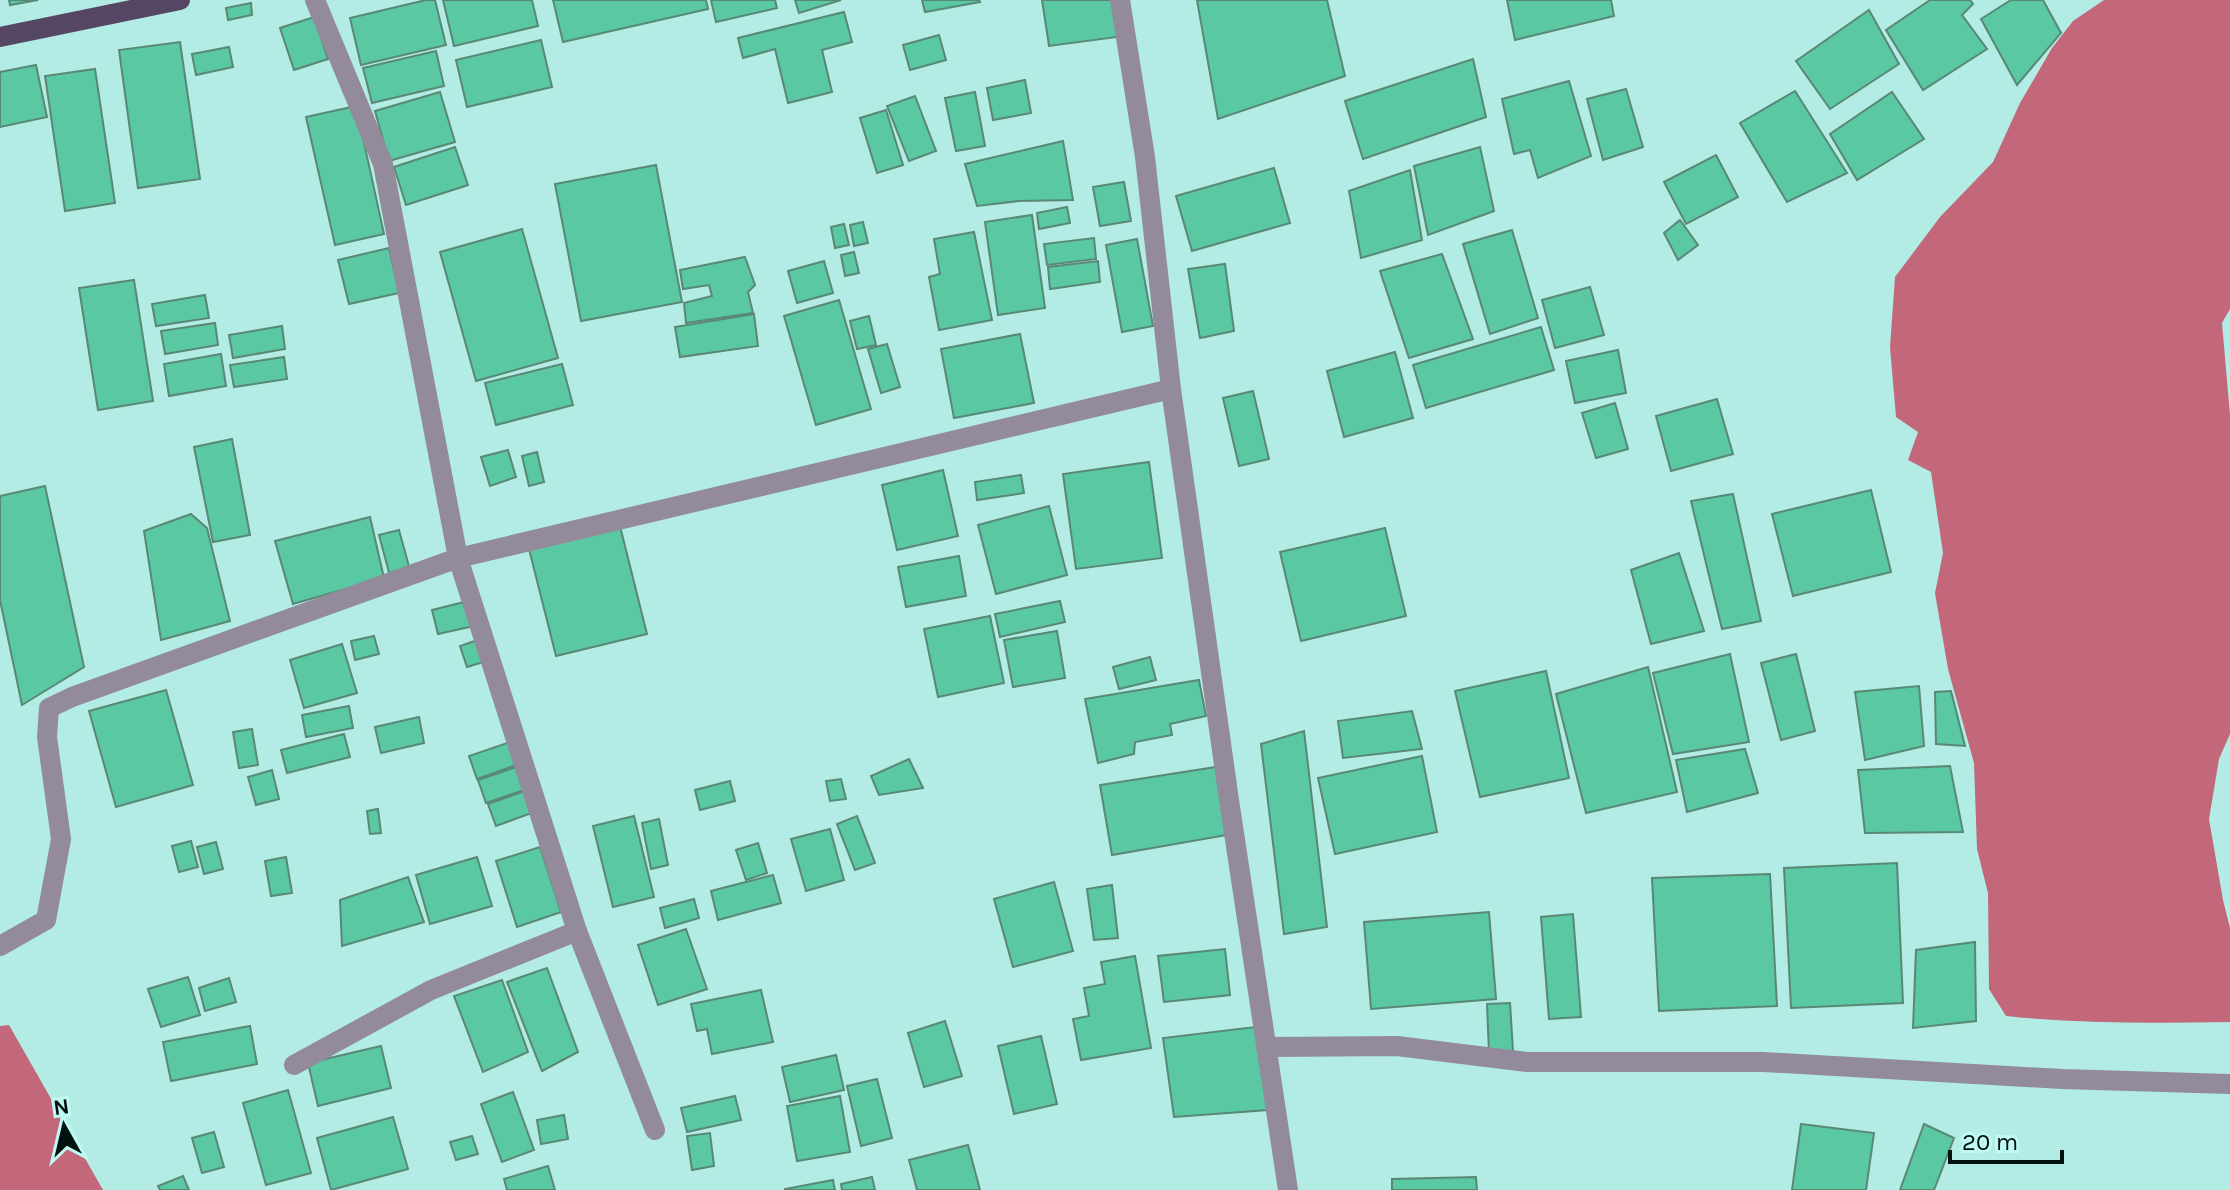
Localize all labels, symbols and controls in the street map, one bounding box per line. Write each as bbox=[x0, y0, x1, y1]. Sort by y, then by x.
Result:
north arrow bbox=[24, 1086, 104, 1166]
text: N bbox=[52, 1093, 71, 1121]
scale bar bbox=[1950, 1114, 2062, 1164]
text: 20 m bbox=[1962, 1128, 2018, 1156]

